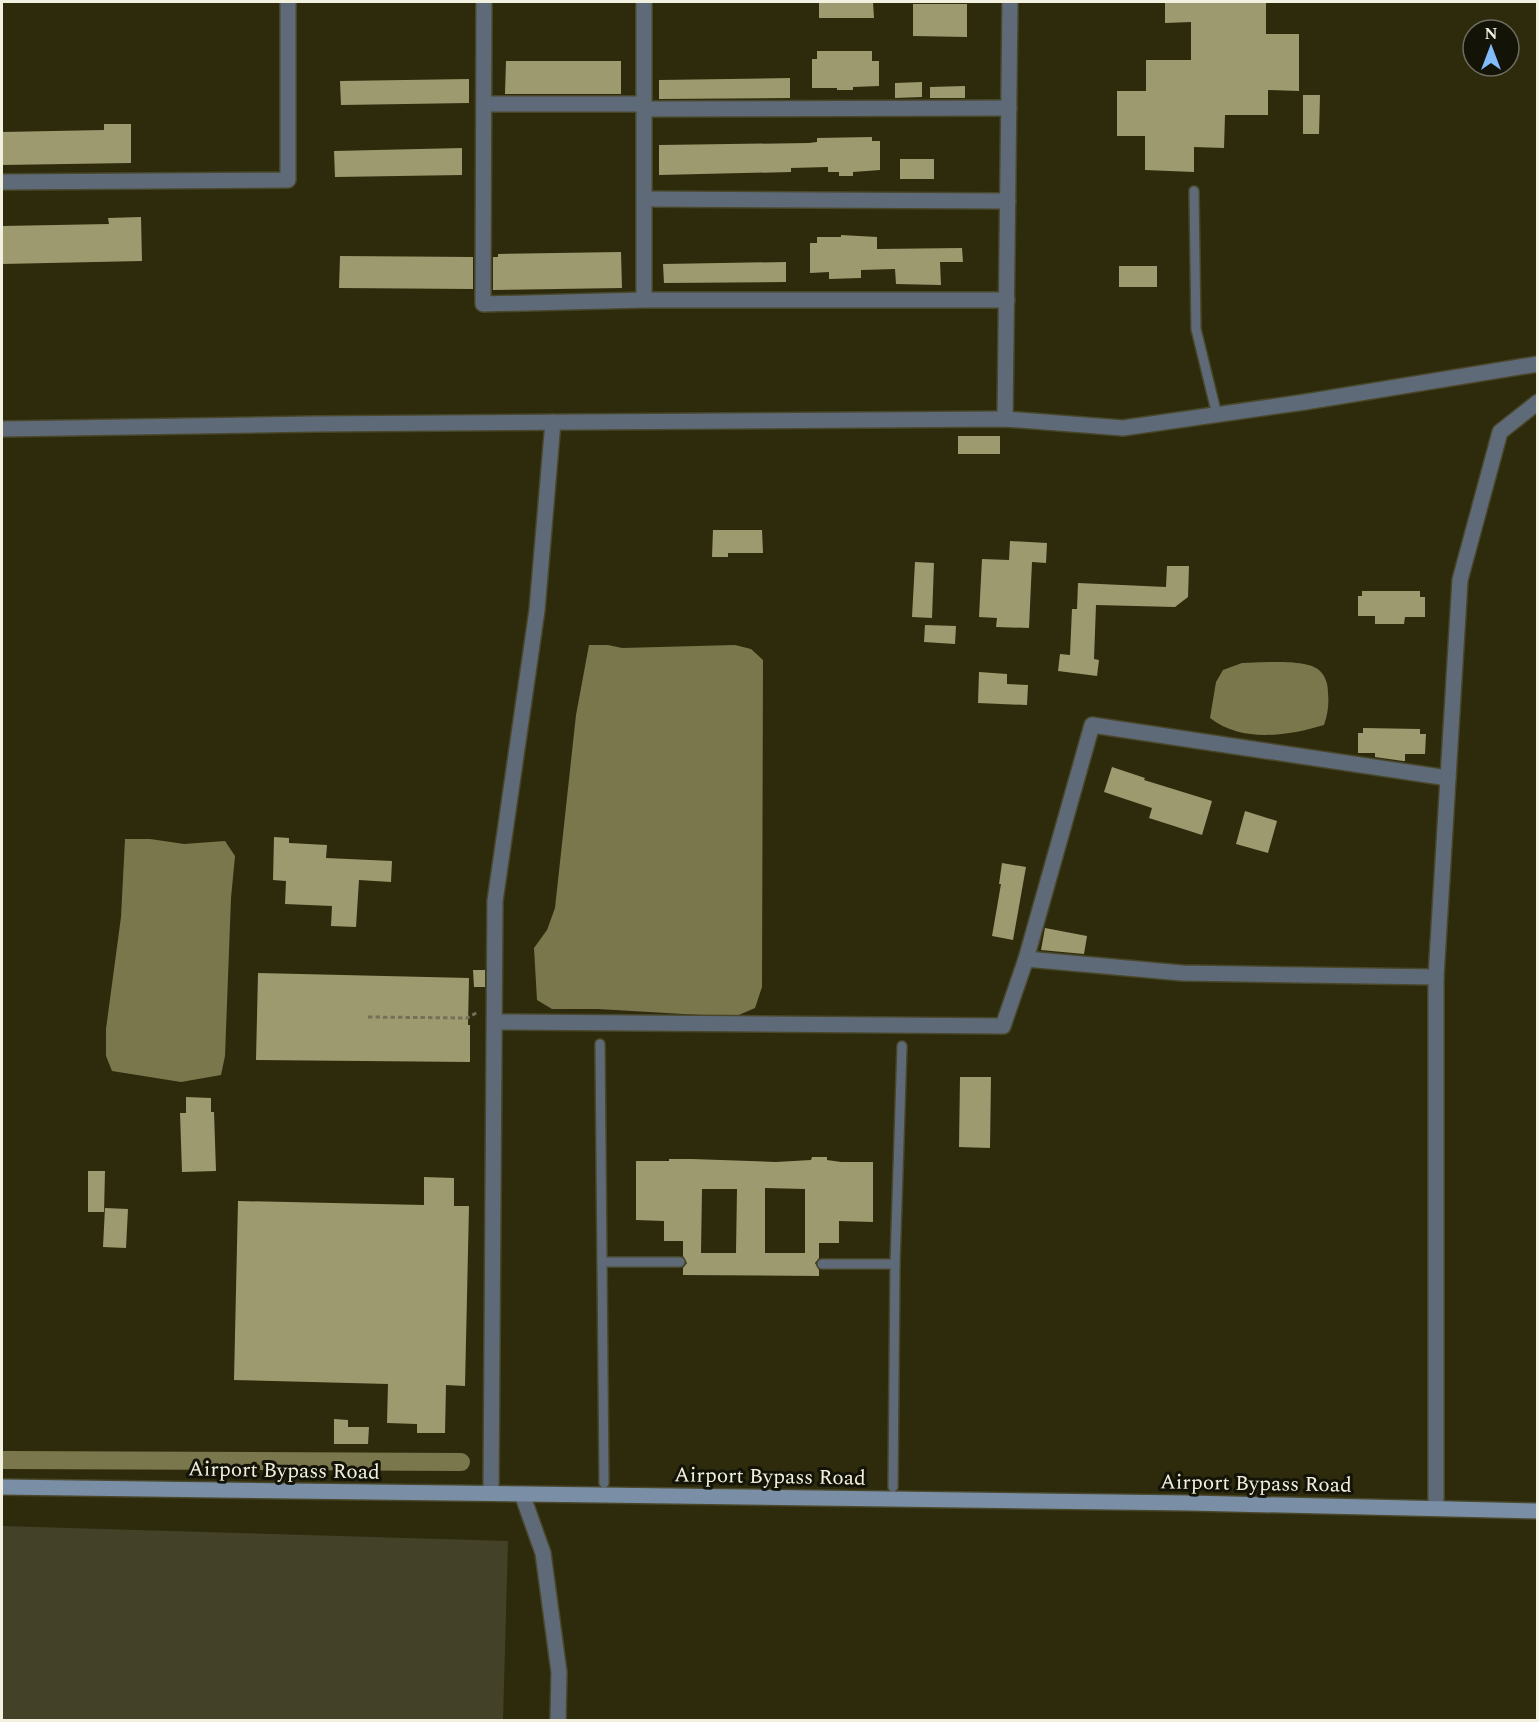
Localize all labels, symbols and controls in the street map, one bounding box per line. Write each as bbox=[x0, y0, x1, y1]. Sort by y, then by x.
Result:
north arrow bbox=[1461, 18, 1521, 78]
text: N bbox=[1484, 22, 1498, 46]
street label: Airport Bypass Road bbox=[188, 1453, 380, 1489]
street label: Airport Bypass Road bbox=[674, 1459, 866, 1495]
street label: Airport Bypass Road bbox=[1160, 1466, 1352, 1502]

